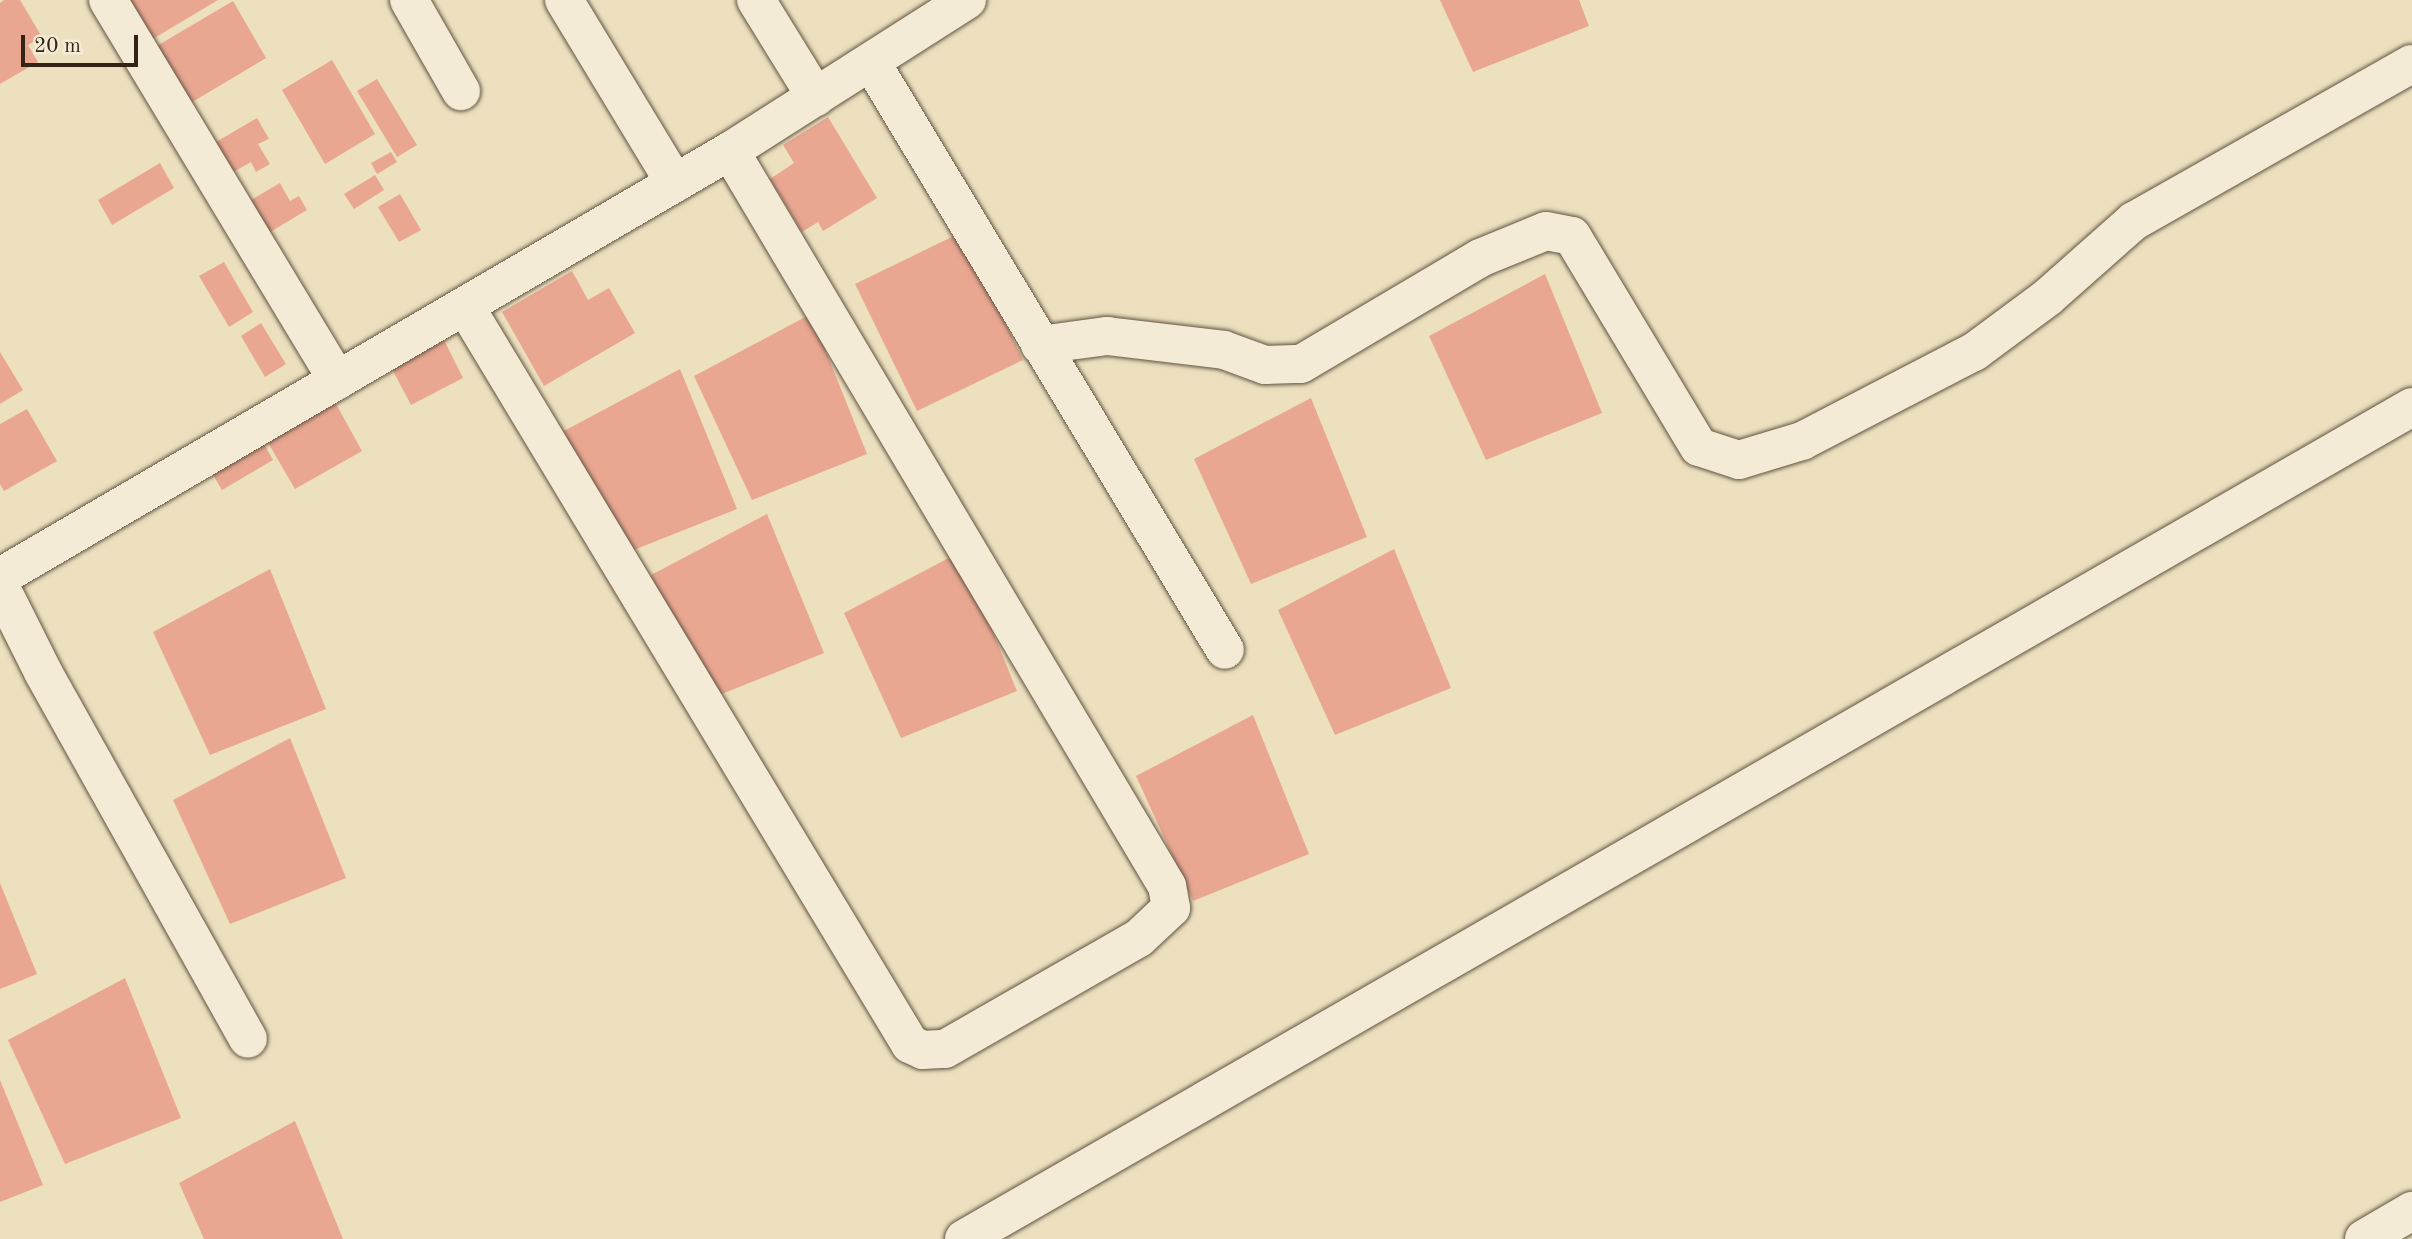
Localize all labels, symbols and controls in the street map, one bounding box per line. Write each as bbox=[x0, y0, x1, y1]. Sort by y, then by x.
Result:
scale bar bbox=[24, 21, 142, 65]
text: 20 m bbox=[34, 36, 81, 57]

